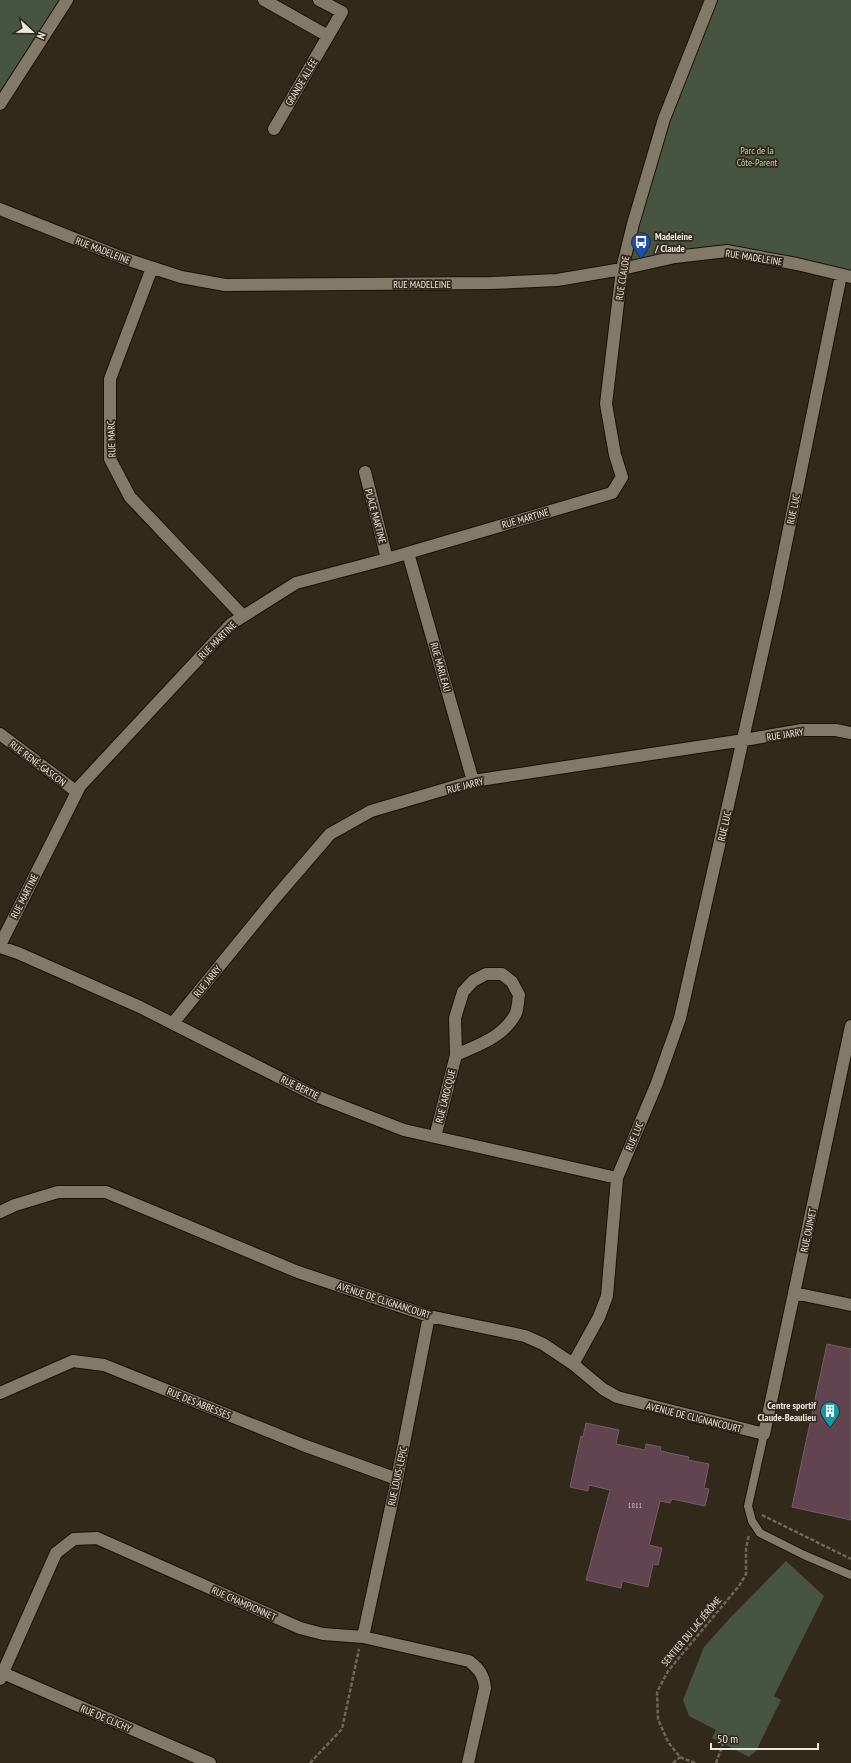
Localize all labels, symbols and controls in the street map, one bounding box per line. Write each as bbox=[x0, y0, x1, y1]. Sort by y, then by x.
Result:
north arrow bbox=[12, 12, 52, 52]
text: N bbox=[34, 30, 49, 41]
street label: GRANDE ALLÉE bbox=[282, 56, 321, 108]
park label: Parc de la Côte-Parent bbox=[737, 144, 778, 169]
place label: Madeleine / Claude bbox=[654, 230, 692, 255]
bus stop icon: Madeleine / Claude bbox=[630, 231, 652, 259]
street label: RUE MADELEINE bbox=[74, 234, 132, 267]
street label: RUE MADELEINE bbox=[725, 247, 783, 268]
street label: RUE CLAUDE bbox=[613, 255, 632, 301]
street label: RUE MADELEINE bbox=[393, 278, 451, 291]
street label: RUE MARC bbox=[104, 420, 119, 458]
street label: PLACE MARTINE bbox=[362, 487, 389, 545]
street label: RUE LUC bbox=[784, 493, 803, 525]
street label: RUE MARTINE bbox=[500, 506, 550, 531]
street label: RUE MARTINE bbox=[196, 619, 239, 662]
street label: RUE MARLEAU bbox=[427, 641, 454, 693]
street label: RUE JARRY bbox=[766, 725, 805, 744]
street label: RUE RENÉ-GASCON bbox=[7, 738, 68, 789]
street label: RUE JARRY bbox=[445, 775, 485, 796]
street label: RUE LUC bbox=[715, 809, 734, 842]
street label: RUE MARTINE bbox=[8, 872, 41, 921]
street label: RUE JARRY bbox=[191, 962, 224, 1000]
street label: RUE LAROCQUE bbox=[433, 1068, 458, 1124]
street label: RUE BERTIE bbox=[279, 1073, 321, 1102]
street label: RUE LUC bbox=[623, 1119, 647, 1153]
street label: RUE OUIMET bbox=[797, 1206, 820, 1253]
street label: AVENUE DE CLIGNANCOURT bbox=[336, 1279, 433, 1322]
street label: RUE DES ABBESSES bbox=[165, 1385, 233, 1422]
street label: AVENUE DE CLIGNANCOURT bbox=[645, 1399, 743, 1436]
place label: Centre sportif Claude-Beaulieu bbox=[758, 1399, 817, 1424]
building icon: Centre sportif Claude-Beaulieu bbox=[819, 1400, 841, 1428]
street label: RUE LOUIS-LEPIC bbox=[385, 1445, 410, 1507]
house number: 1811 bbox=[628, 1500, 643, 1510]
street label: RUE CHAMPIONNET bbox=[209, 1583, 279, 1624]
street label: SENTIER DU LAC JÉRÔME bbox=[658, 1594, 724, 1669]
street label: RUE DE CLICHY bbox=[79, 1702, 133, 1735]
scale bar bbox=[711, 1725, 818, 1751]
text: 50 m bbox=[717, 1731, 738, 1746]

